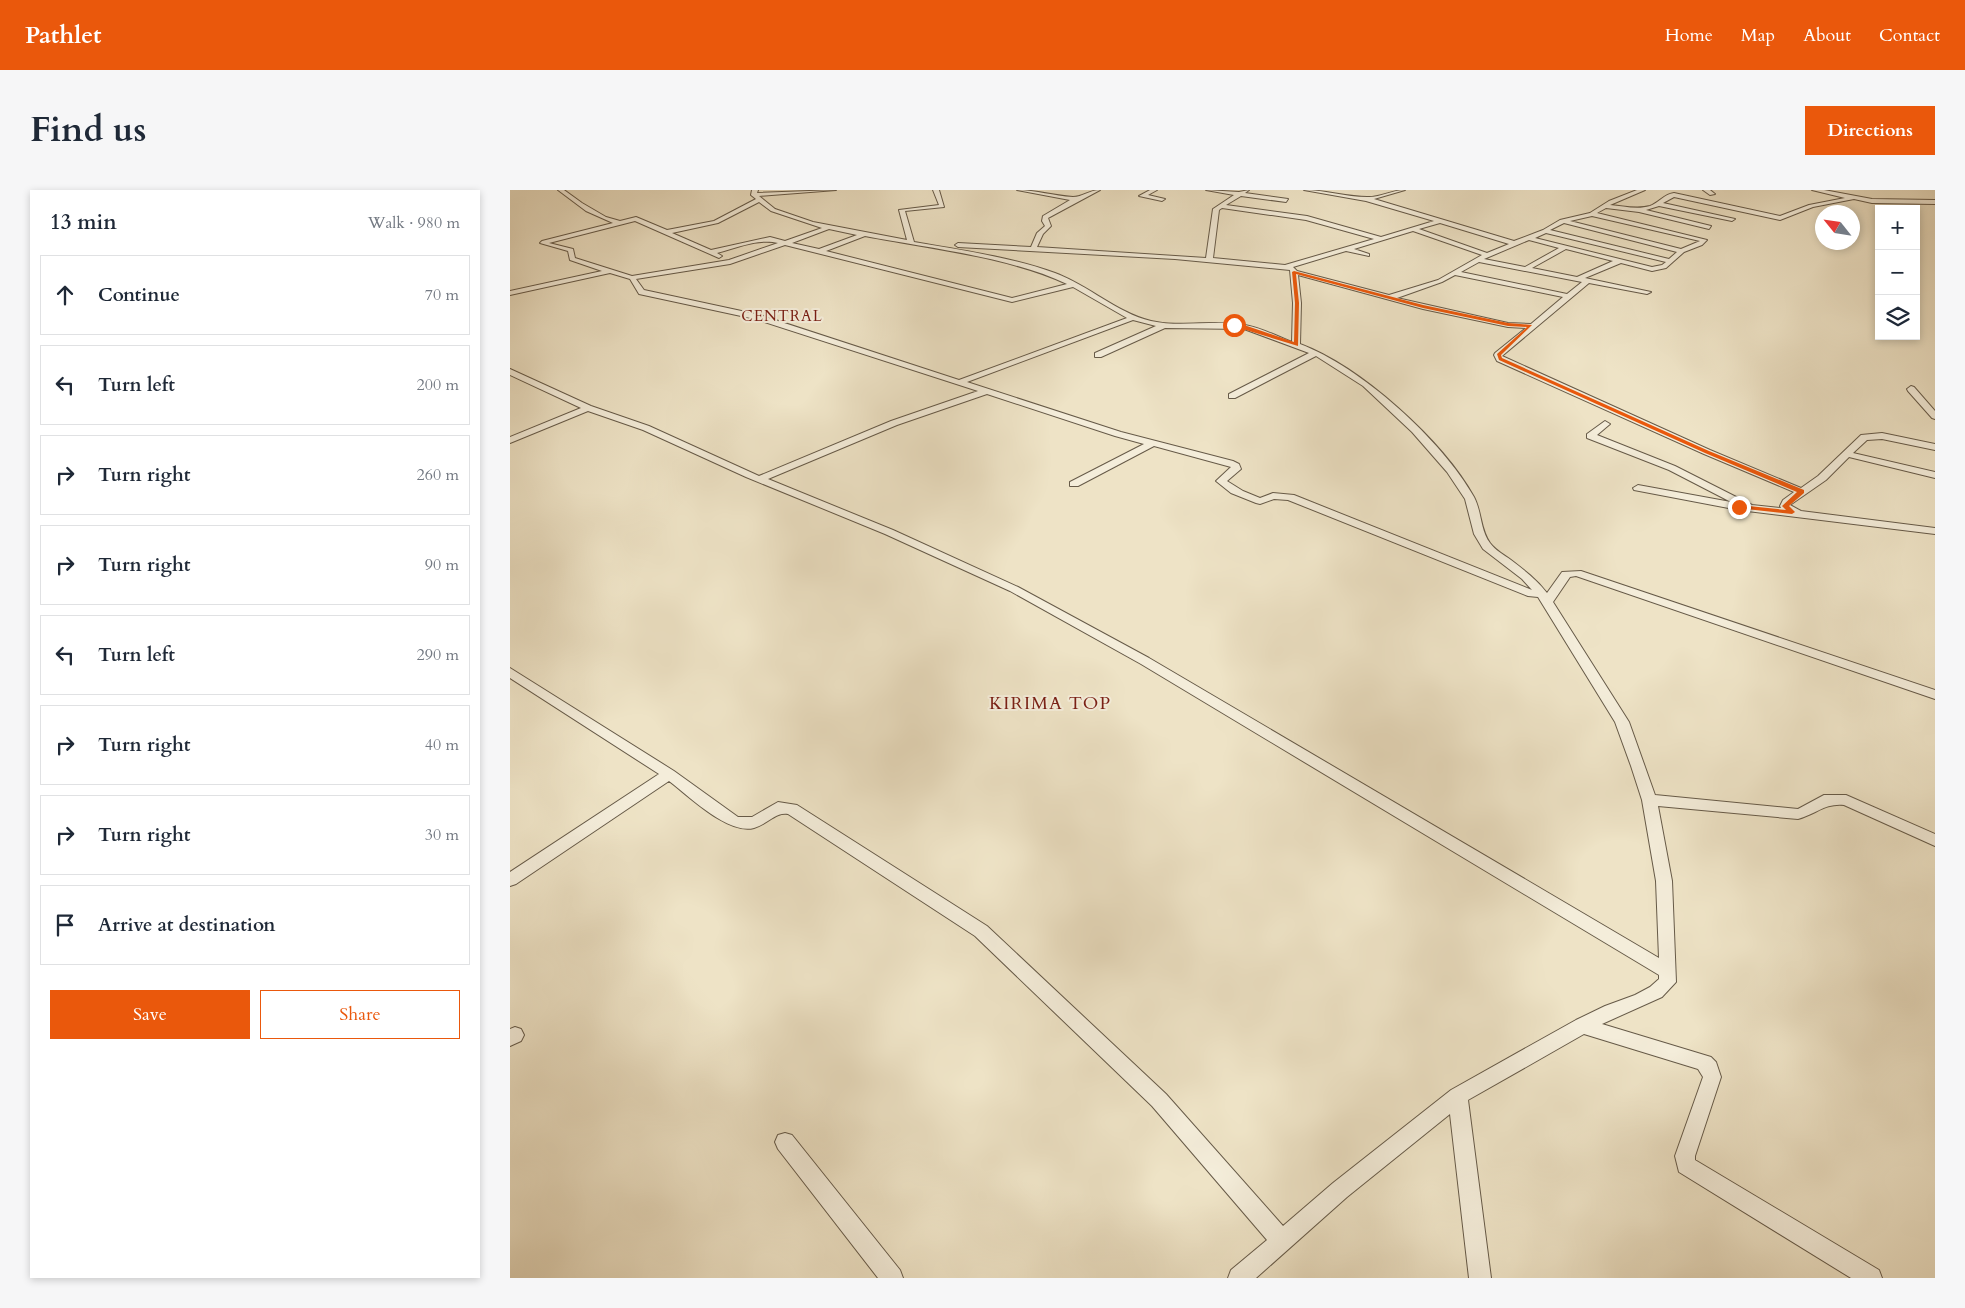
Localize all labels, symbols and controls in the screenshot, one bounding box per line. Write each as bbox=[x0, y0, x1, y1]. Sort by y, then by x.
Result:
text: Pathlet bbox=[25, 19, 102, 52]
text: Home bbox=[1665, 23, 1713, 48]
text: Map bbox=[1741, 23, 1775, 48]
text: About bbox=[1803, 23, 1851, 48]
text: Contact bbox=[1879, 23, 1940, 48]
text: Find us bbox=[30, 106, 146, 154]
button: Directions bbox=[1805, 106, 1935, 155]
north arrow bbox=[1815, 205, 1860, 250]
map controls bbox=[1875, 205, 1920, 340]
button: + bbox=[1875, 205, 1920, 250]
text: 13 min bbox=[50, 208, 117, 237]
text: Walk · 980 m bbox=[368, 212, 460, 234]
button: − bbox=[1875, 250, 1920, 295]
icon: ahead bbox=[51, 281, 79, 309]
text: Continue bbox=[98, 282, 180, 308]
text: 70 m bbox=[425, 284, 459, 306]
button: layers bbox=[1875, 295, 1920, 340]
district label: CENTRAL bbox=[741, 306, 823, 326]
route start bbox=[1223, 314, 1246, 337]
icon: left bbox=[51, 371, 79, 399]
text: Turn left bbox=[98, 372, 175, 398]
text: 200 m bbox=[417, 374, 459, 396]
icon: right bbox=[51, 461, 79, 489]
text: Turn right bbox=[98, 462, 190, 488]
text: 260 m bbox=[417, 464, 459, 486]
route end bbox=[1728, 496, 1751, 519]
icon: right bbox=[51, 551, 79, 579]
text: Turn right bbox=[98, 552, 190, 578]
text: 90 m bbox=[425, 554, 459, 576]
icon: left bbox=[51, 641, 79, 669]
text: Turn left bbox=[98, 642, 175, 668]
text: 290 m bbox=[417, 644, 459, 666]
district label: KIRIMA TOP bbox=[989, 691, 1111, 716]
icon: right bbox=[51, 731, 79, 759]
text: Turn right bbox=[98, 732, 190, 758]
text: 40 m bbox=[425, 734, 459, 756]
icon: right bbox=[51, 821, 79, 849]
text: Turn right bbox=[98, 822, 190, 848]
text: 30 m bbox=[425, 824, 459, 846]
icon: arrive bbox=[51, 911, 79, 939]
text: Arrive at destination bbox=[98, 912, 275, 938]
button: Save bbox=[50, 990, 250, 1039]
button: Share bbox=[260, 990, 460, 1039]

